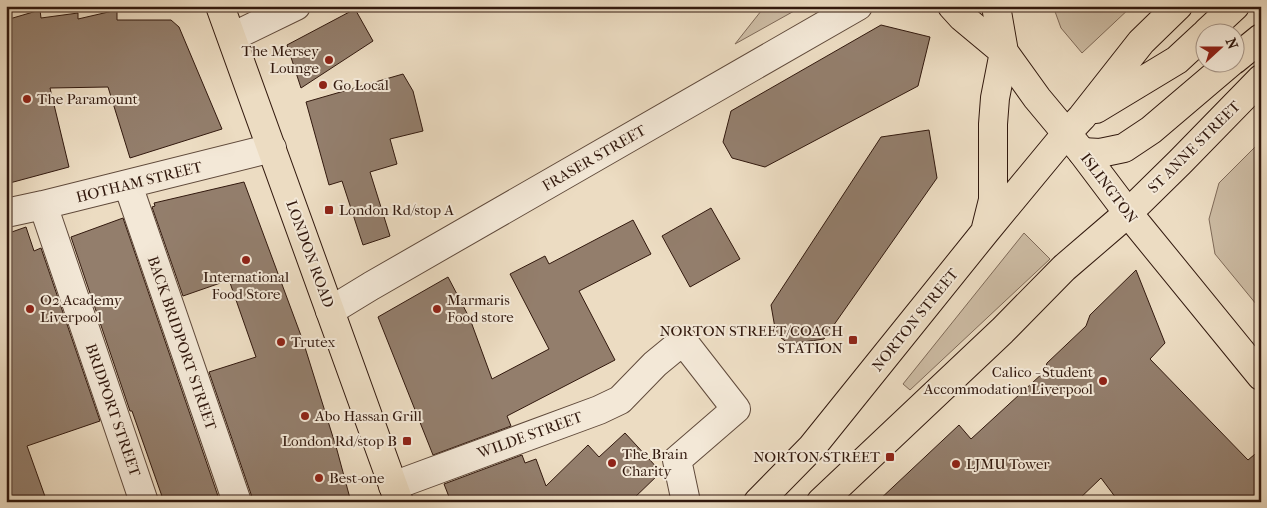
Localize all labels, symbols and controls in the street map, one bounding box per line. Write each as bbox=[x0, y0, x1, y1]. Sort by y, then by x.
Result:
north arrow bbox=[1194, 22, 1244, 72]
text: N bbox=[1222, 36, 1242, 52]
place label: The Mersey Lounge bbox=[242, 42, 320, 77]
marker: The Mersey Lounge bbox=[323, 54, 335, 66]
place label: Go Local bbox=[333, 76, 389, 94]
marker: Go Local bbox=[317, 79, 329, 91]
place label: The Paramount bbox=[37, 90, 139, 108]
marker: The Paramount bbox=[21, 93, 33, 105]
street label: ST ANNE STREET bbox=[1144, 96, 1245, 197]
street label: FRASER STREET bbox=[539, 121, 650, 195]
street label: ISLINGTON bbox=[1077, 149, 1142, 227]
street label: HOTHAM STREET bbox=[74, 157, 205, 206]
street label: LONDON ROAD bbox=[282, 198, 338, 310]
place label: London Rd/stop A bbox=[339, 201, 454, 219]
marker: London Rd/stop A bbox=[323, 204, 335, 216]
street label: BACK BRIDPORT STREET bbox=[144, 254, 221, 433]
marker: International Food Store bbox=[240, 254, 252, 266]
street label: NORTON STREET bbox=[868, 264, 962, 375]
place label: International Food Store bbox=[203, 268, 289, 303]
place label: O2 Academy Liverpool bbox=[40, 291, 123, 326]
place label: Marmaris Food store bbox=[447, 291, 514, 326]
marker: O2 Academy Liverpool bbox=[24, 303, 36, 315]
marker: Marmaris Food store bbox=[431, 303, 443, 315]
place label: NORTON STREET/COACH STATION bbox=[659, 322, 844, 357]
place label: Trutex bbox=[291, 333, 336, 351]
marker: NORTON STREET/COACH STATION bbox=[847, 334, 859, 346]
marker: Trutex bbox=[275, 336, 287, 348]
street label: BRIDPORT STREET bbox=[82, 341, 144, 480]
place label: Calico - Student Accommodation Liverpool bbox=[923, 363, 1094, 398]
marker: Calico - Student Accommodation Liverpool bbox=[1097, 375, 1109, 387]
place label: Abo Hassan Grill bbox=[314, 407, 422, 425]
street label: WILDE STREET bbox=[474, 407, 586, 463]
marker: Abo Hassan Grill bbox=[299, 410, 311, 422]
place label: London Rd/stop B bbox=[282, 432, 397, 450]
marker: London Rd/stop B bbox=[401, 435, 413, 447]
place label: The Brain Charity bbox=[622, 445, 688, 480]
place label: NORTON STREET bbox=[753, 448, 881, 466]
marker: NORTON STREET bbox=[884, 451, 896, 463]
place label: LJMU Tower bbox=[966, 455, 1050, 473]
marker: The Brain Charity bbox=[606, 457, 618, 469]
marker: LJMU Tower bbox=[950, 458, 962, 470]
place label: Best-one bbox=[329, 469, 385, 487]
marker: Best-one bbox=[313, 472, 325, 484]

